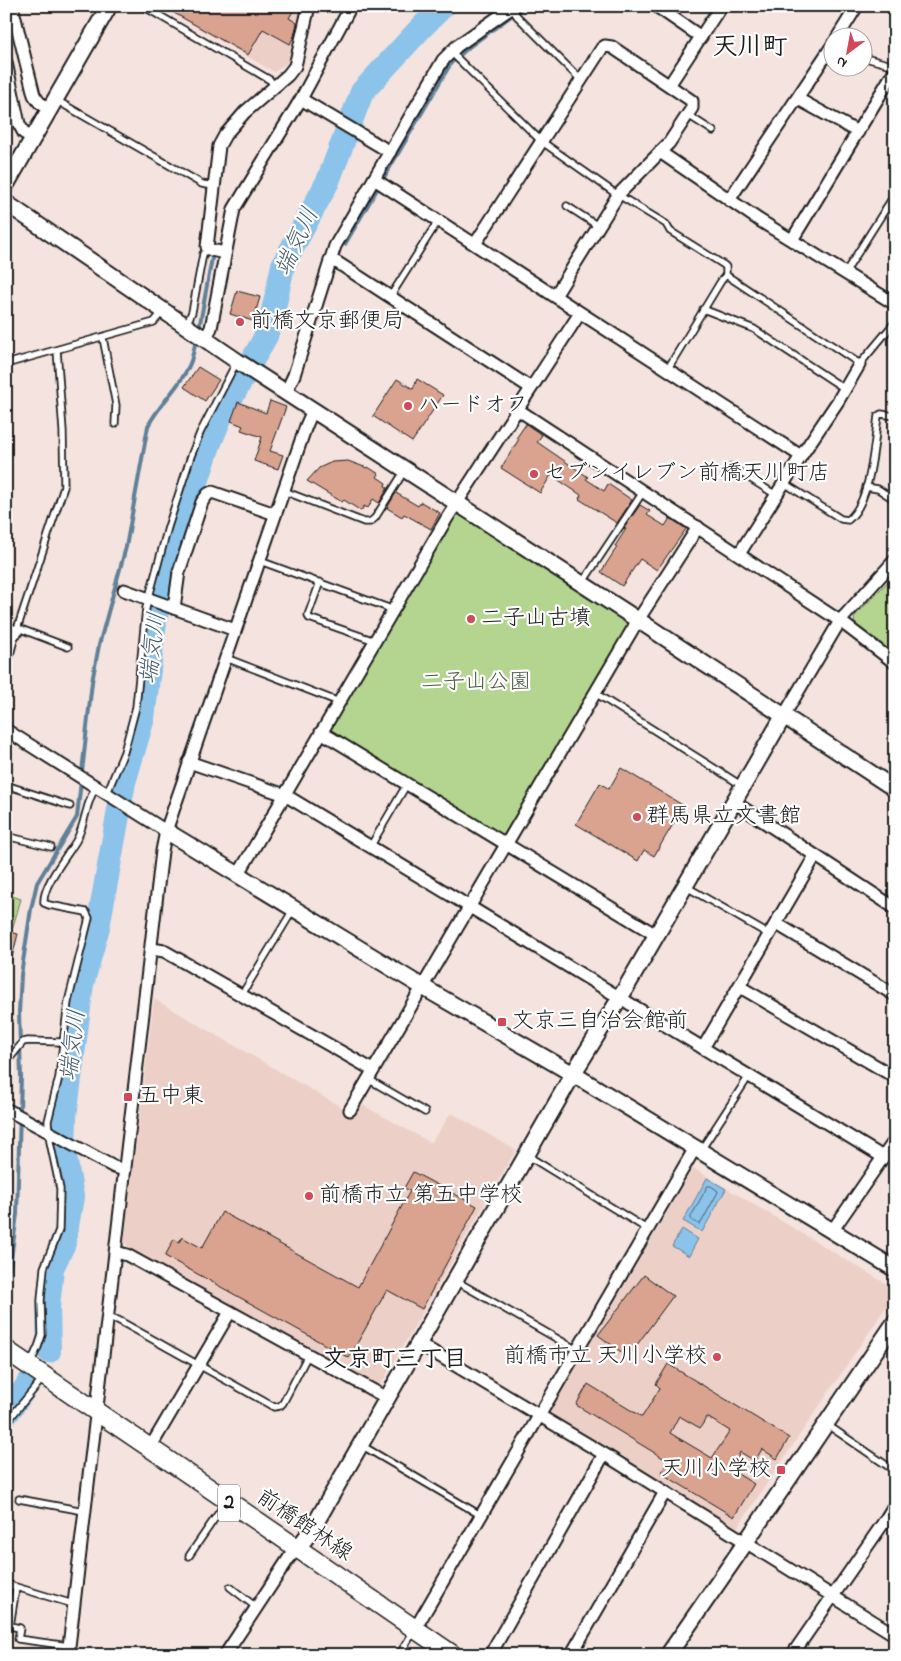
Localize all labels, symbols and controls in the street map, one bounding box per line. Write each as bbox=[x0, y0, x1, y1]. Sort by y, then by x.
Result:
north arrow bbox=[824, 28, 874, 78]
district label: 天川町 bbox=[712, 30, 788, 66]
text: N bbox=[832, 50, 851, 73]
water label: 端気川 bbox=[267, 202, 329, 282]
place label: 前橋文京郵便局 bbox=[250, 306, 404, 338]
marker: 前橋文京郵便局 bbox=[234, 316, 246, 328]
place label: ハードオフ bbox=[418, 390, 528, 422]
marker: ハードオフ bbox=[402, 400, 414, 412]
place label: セブンイレブン前橋天川町店 bbox=[544, 458, 830, 490]
marker: セブンイレブン前橋天川町店 bbox=[528, 468, 540, 480]
place label: 二子山古墳 bbox=[481, 603, 591, 635]
water label: 端気川 bbox=[132, 610, 176, 686]
marker: 二子山古墳 bbox=[465, 613, 477, 625]
park label: 二子山公園 bbox=[421, 667, 531, 699]
place label: 群馬県立文書館 bbox=[647, 801, 801, 833]
marker: 群馬県立文書館 bbox=[631, 811, 643, 823]
place label: 文京三自治会館前 bbox=[512, 1006, 688, 1038]
water label: 端気川 bbox=[52, 1007, 96, 1083]
marker: 文京三自治会館前 bbox=[496, 1016, 508, 1028]
place label: 五中東 bbox=[138, 1081, 204, 1113]
marker: 五中東 bbox=[122, 1091, 134, 1103]
place label: 前橋市立 第五中学校 bbox=[319, 1180, 523, 1212]
marker: 前橋市立 第五中学校 bbox=[303, 1190, 315, 1202]
place label: 前橋市立 天川小学校 bbox=[503, 1341, 707, 1373]
district label: 文京町三丁目 bbox=[323, 1343, 467, 1378]
marker: 前橋市立 天川小学校 bbox=[711, 1351, 723, 1363]
place label: 天川小学校 bbox=[661, 1454, 771, 1486]
marker: 天川小学校 bbox=[775, 1464, 787, 1476]
street label: 前橋館林線 bbox=[249, 1482, 359, 1570]
road number: 2 bbox=[218, 1485, 240, 1522]

